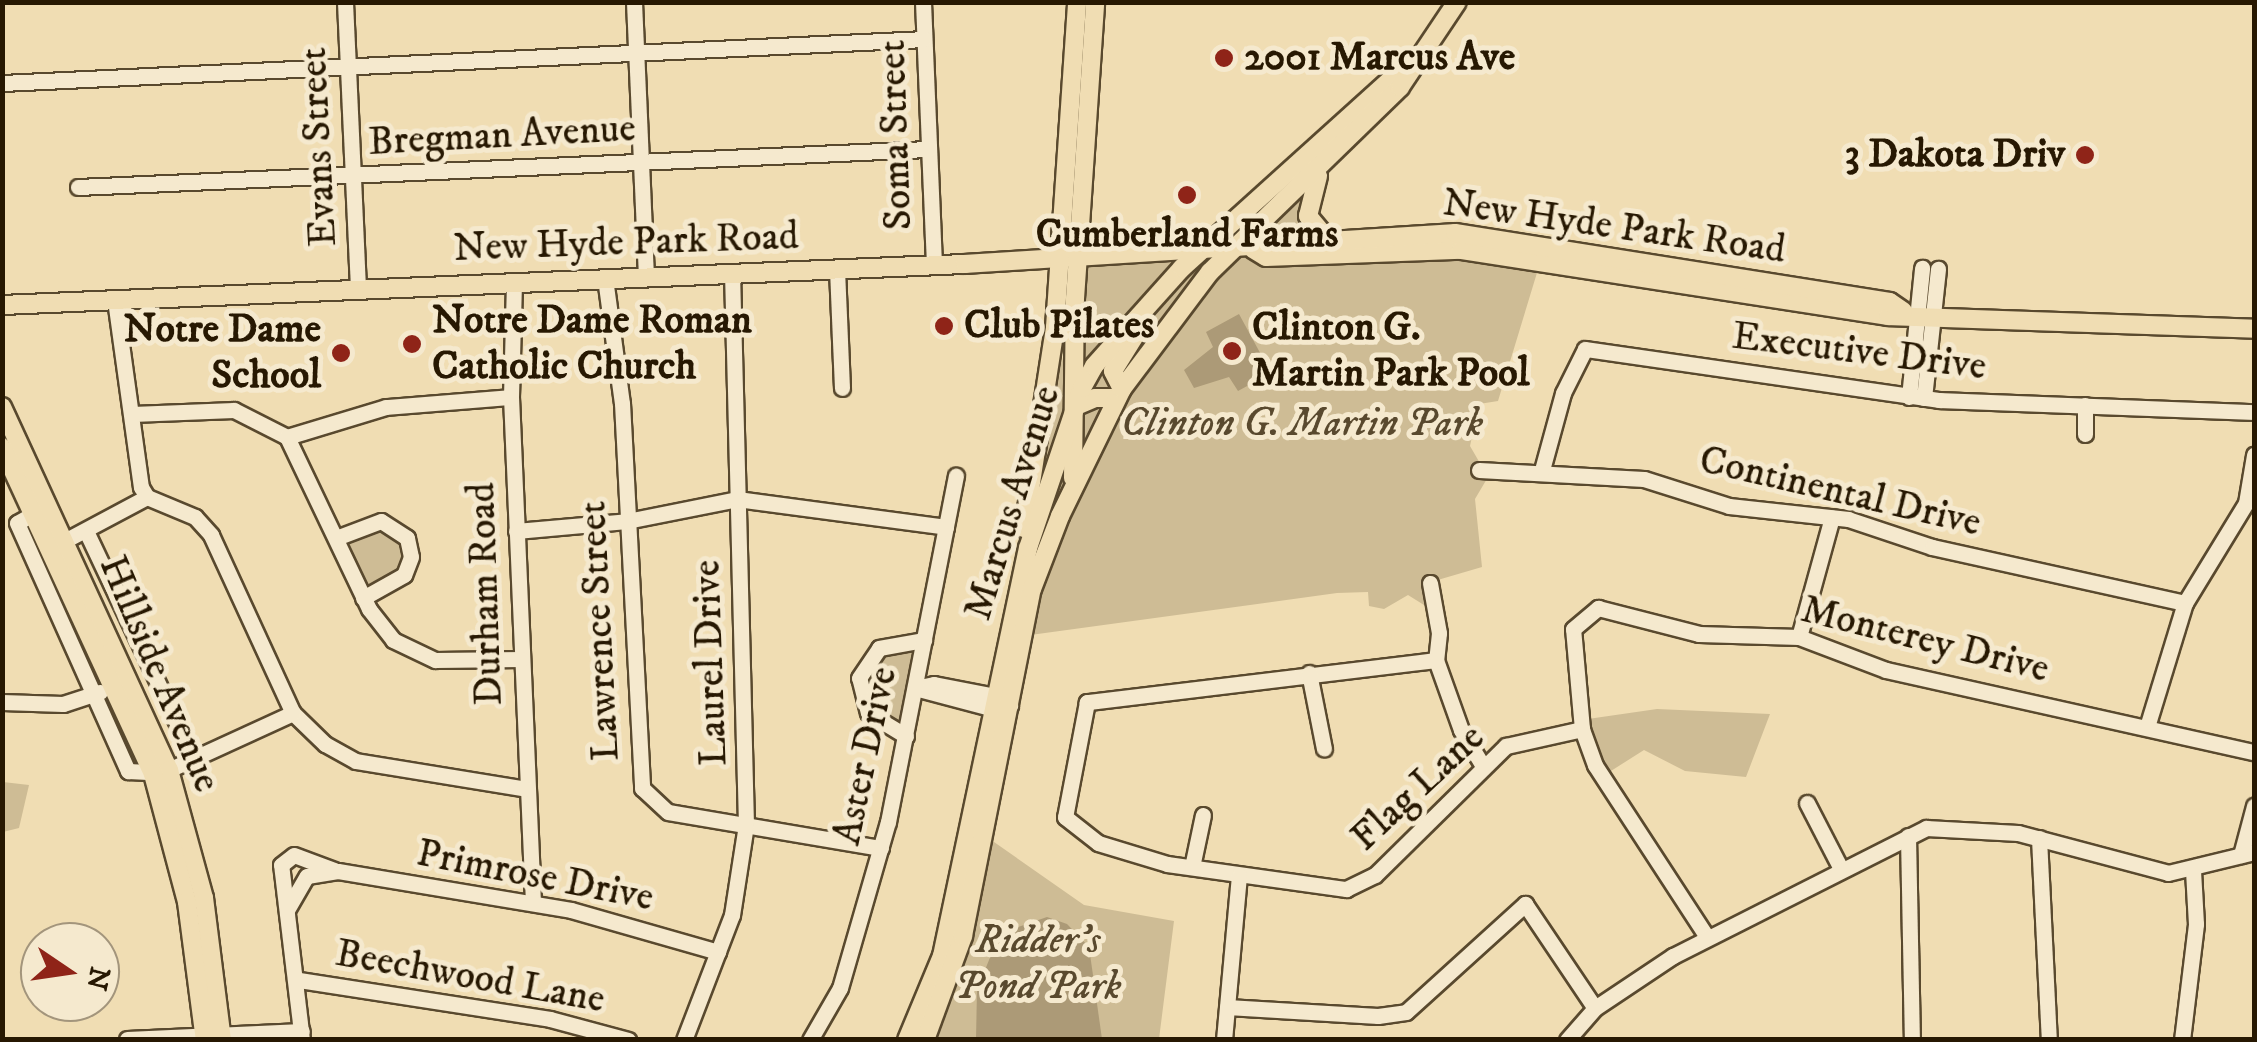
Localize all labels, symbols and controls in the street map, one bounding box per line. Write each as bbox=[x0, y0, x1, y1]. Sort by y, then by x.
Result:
place label: 2001 Marcus Ave bbox=[1244, 34, 1515, 82]
street label: Soma Street bbox=[869, 39, 923, 231]
street label: Evans Street bbox=[290, 46, 348, 248]
marker: 2001 Marcus Ave bbox=[1213, 47, 1235, 69]
street label: Bregman Avenue bbox=[367, 105, 637, 167]
place label: 3 Dakota Driv bbox=[1845, 131, 2065, 179]
marker: 3 Dakota Driv bbox=[2074, 144, 2096, 166]
street label: New Hyde Park Road bbox=[1440, 179, 1788, 275]
marker: Cumberland Farms bbox=[1176, 184, 1198, 206]
place label: Cumberland Farms bbox=[1036, 211, 1338, 259]
street label: New Hyde Park Road bbox=[453, 213, 799, 273]
place label: Notre Dame Roman Catholic Church bbox=[432, 297, 752, 391]
place label: Club Pilates bbox=[964, 302, 1154, 350]
place label: Clinton G. Martin Park Pool bbox=[1252, 304, 1530, 398]
place label: Notre Dame School bbox=[123, 306, 321, 400]
street label: Executive Drive bbox=[1729, 313, 1989, 391]
marker: Club Pilates bbox=[933, 315, 955, 337]
marker: Notre Dame Roman Catholic Church bbox=[401, 333, 423, 355]
marker: Clinton G. Martin Park Pool bbox=[1221, 340, 1243, 362]
marker: Notre Dame School bbox=[330, 342, 352, 364]
street label: Marcus Avenue bbox=[955, 380, 1071, 626]
park label: Clinton G. Martin Park bbox=[1121, 400, 1483, 448]
street label: Continental Drive bbox=[1695, 436, 1985, 548]
street label: Durham Road bbox=[458, 482, 514, 706]
street label: Lawrence Street bbox=[569, 500, 631, 762]
street label: Hillside Avenue bbox=[88, 549, 230, 799]
street label: Laurel Drive bbox=[683, 559, 739, 767]
street label: Monterey Drive bbox=[1796, 586, 2054, 694]
street label: Aster Drive bbox=[824, 663, 908, 849]
street label: Flag Lane bbox=[1341, 714, 1495, 862]
street label: Primrose Drive bbox=[412, 830, 658, 922]
park label: Ridder's Pond Park bbox=[954, 917, 1122, 1011]
north arrow bbox=[20, 922, 120, 1022]
street label: Beechwood Lane bbox=[332, 930, 608, 1024]
text: N bbox=[78, 963, 117, 994]

